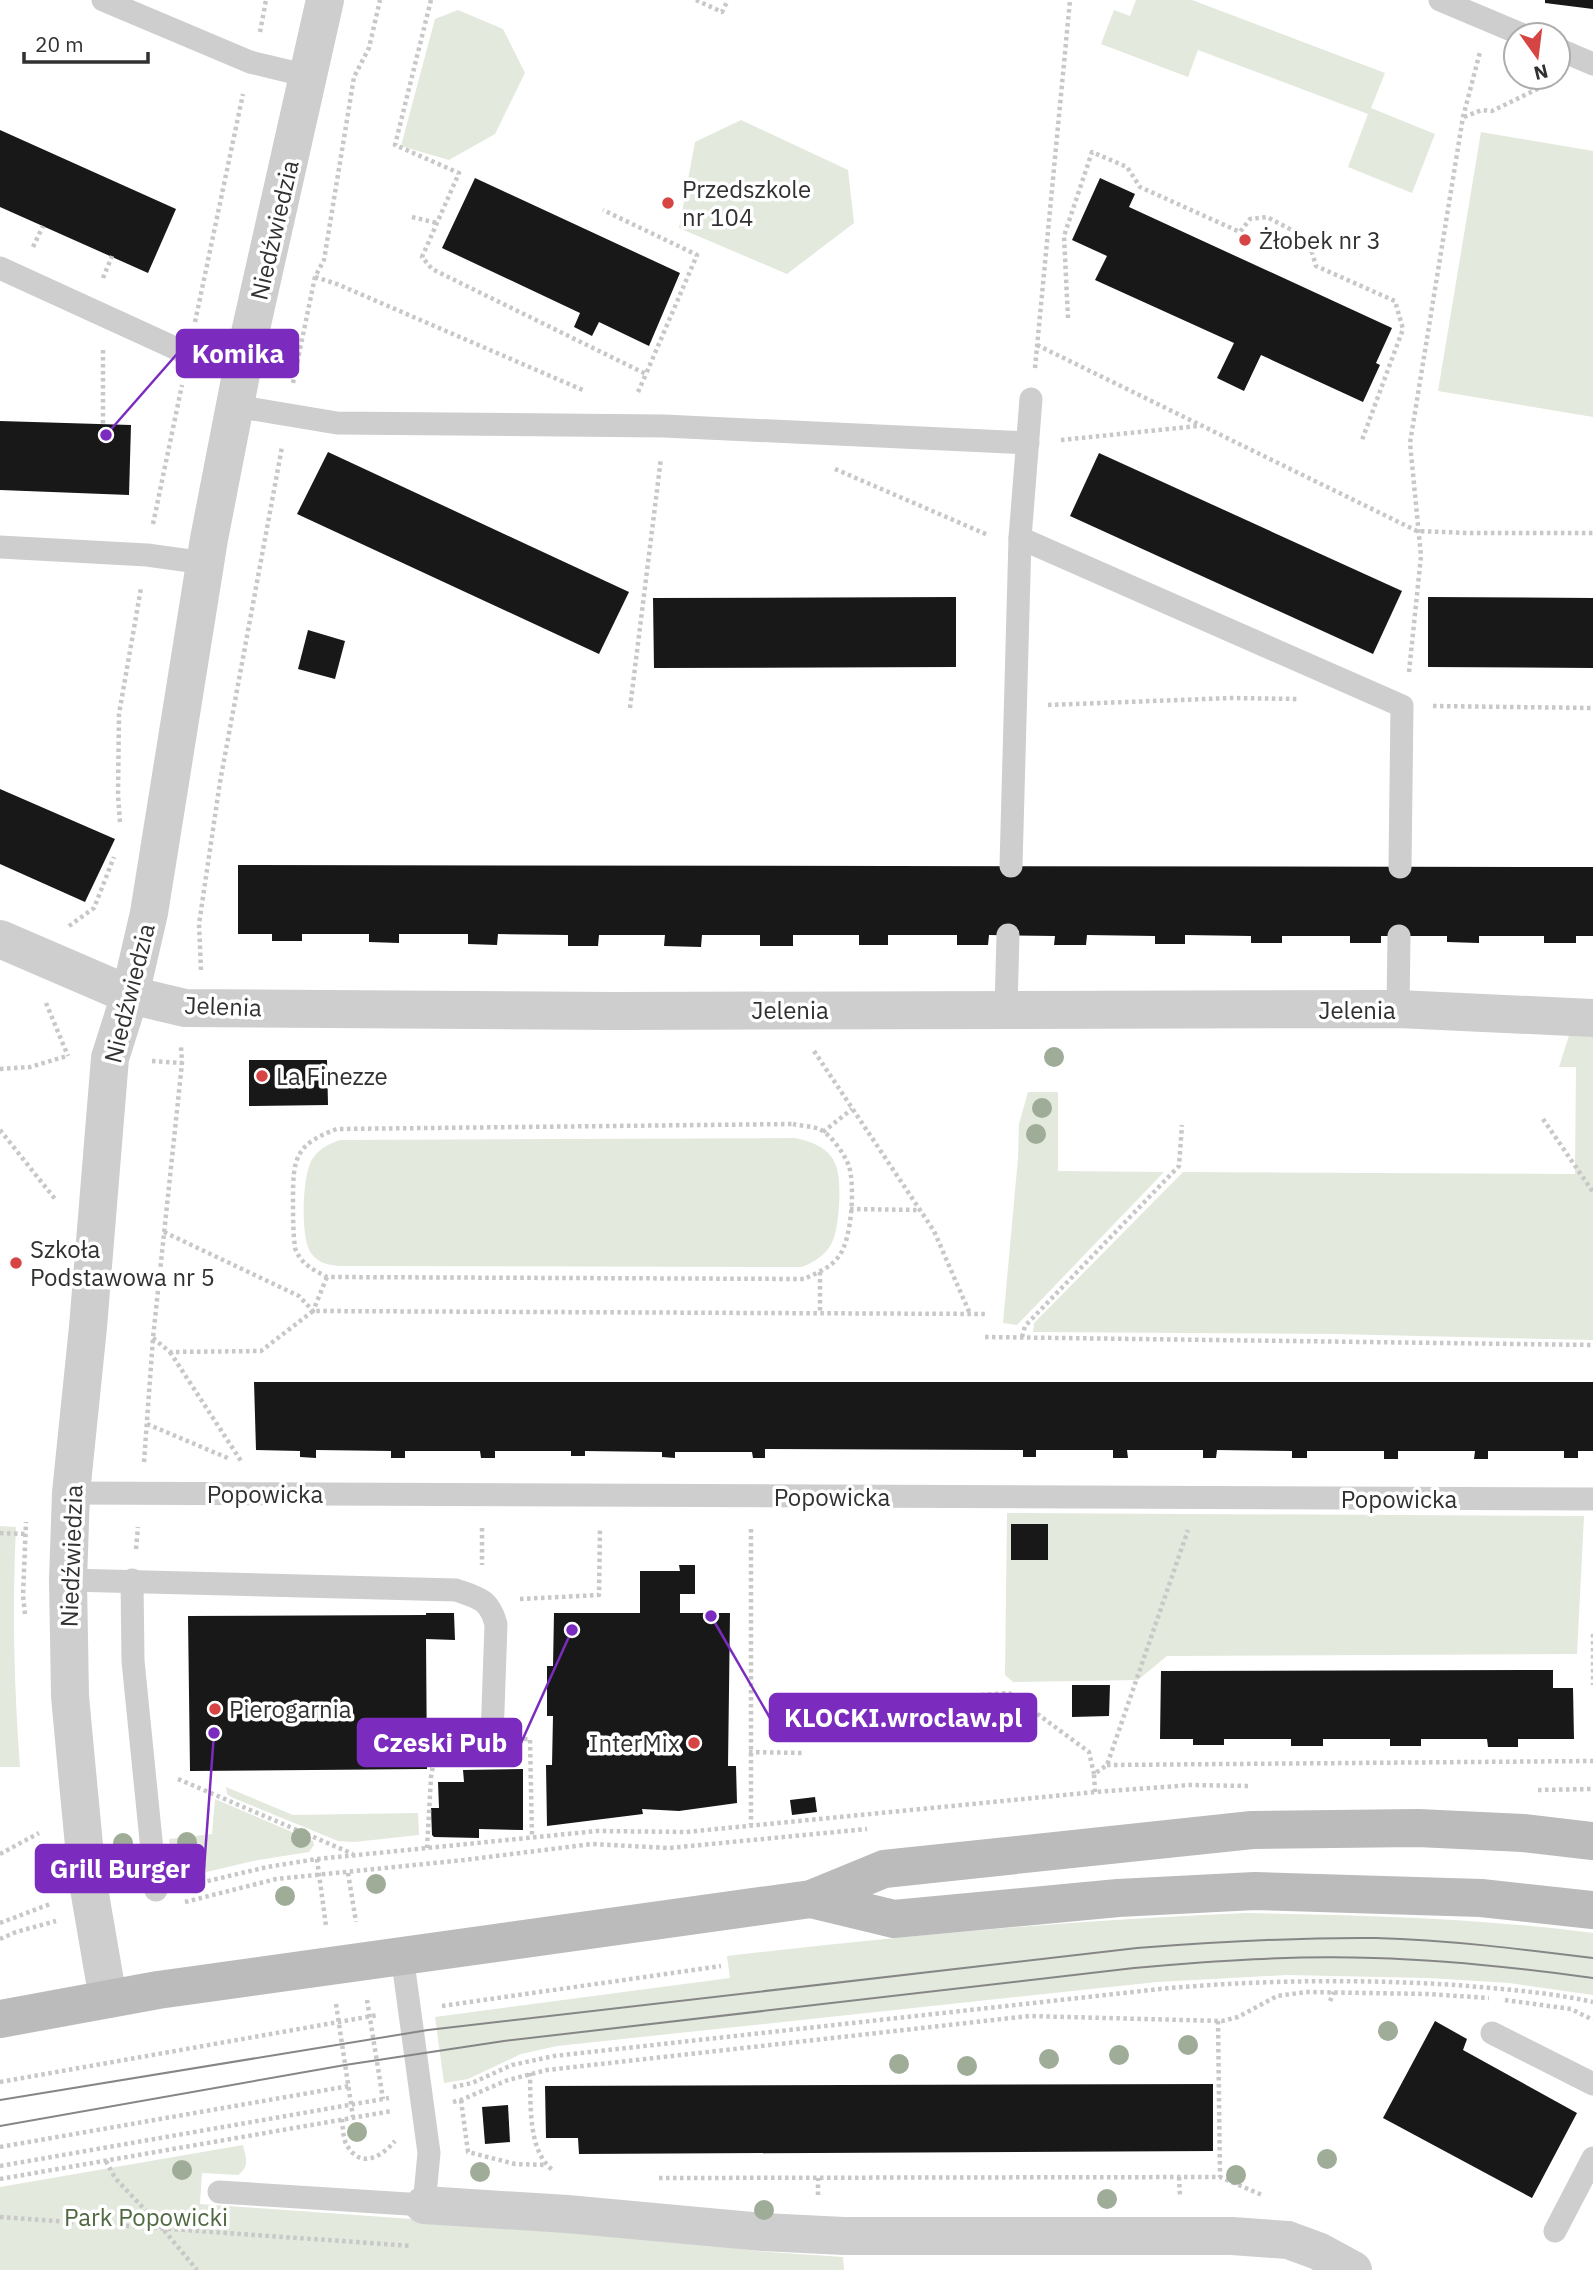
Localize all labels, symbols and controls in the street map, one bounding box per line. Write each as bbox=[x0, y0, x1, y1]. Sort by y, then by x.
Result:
scale bar bbox=[24, 21, 149, 65]
north arrow bbox=[1502, 21, 1572, 91]
text: 20 m bbox=[35, 30, 84, 58]
text: N bbox=[1532, 59, 1551, 86]
street label: Niedźwiedzia bbox=[242, 157, 306, 303]
place label: Przedszkole nr 104 bbox=[682, 173, 811, 233]
marker: Przedszkole nr 104 bbox=[660, 195, 676, 211]
place label: Żłobek nr 3 bbox=[1259, 224, 1381, 256]
marker: Żłobek nr 3 bbox=[1237, 232, 1253, 248]
callout: Komika bbox=[177, 330, 298, 377]
text: Komika bbox=[192, 336, 284, 370]
street label: Niedźwiedzia bbox=[96, 920, 162, 1066]
street label: Jelenia bbox=[184, 989, 262, 1023]
street label: Jelenia bbox=[751, 994, 829, 1026]
street label: Jelenia bbox=[1318, 994, 1396, 1026]
place label: La Finezze bbox=[276, 1060, 388, 1092]
marker: La Finezze bbox=[254, 1068, 270, 1084]
place label: Szkoła Podstawowa nr 5 bbox=[30, 1233, 215, 1293]
marker: Szkoła Podstawowa nr 5 bbox=[8, 1255, 24, 1271]
street label: Popowicka bbox=[207, 1478, 323, 1510]
street label: Popowicka bbox=[774, 1481, 890, 1513]
street label: Popowicka bbox=[1341, 1483, 1457, 1515]
street label: Niedźwiedzia bbox=[53, 1484, 89, 1628]
place label: Pierogarnia bbox=[229, 1693, 352, 1725]
callout: KLOCKI.wroclaw.pl bbox=[770, 1694, 1036, 1741]
text: KLOCKI.wroclaw.pl bbox=[784, 1700, 1022, 1734]
marker: Pierogarnia bbox=[207, 1701, 223, 1717]
callout: Czeski Pub bbox=[358, 1719, 521, 1766]
text: Czeski Pub bbox=[373, 1725, 507, 1759]
place label: InterMix bbox=[589, 1727, 680, 1759]
marker: InterMix bbox=[686, 1735, 702, 1751]
callout: Grill Burger bbox=[36, 1845, 204, 1892]
text: Grill Burger bbox=[50, 1851, 190, 1885]
park label: Park Popowicki bbox=[64, 2201, 228, 2233]

